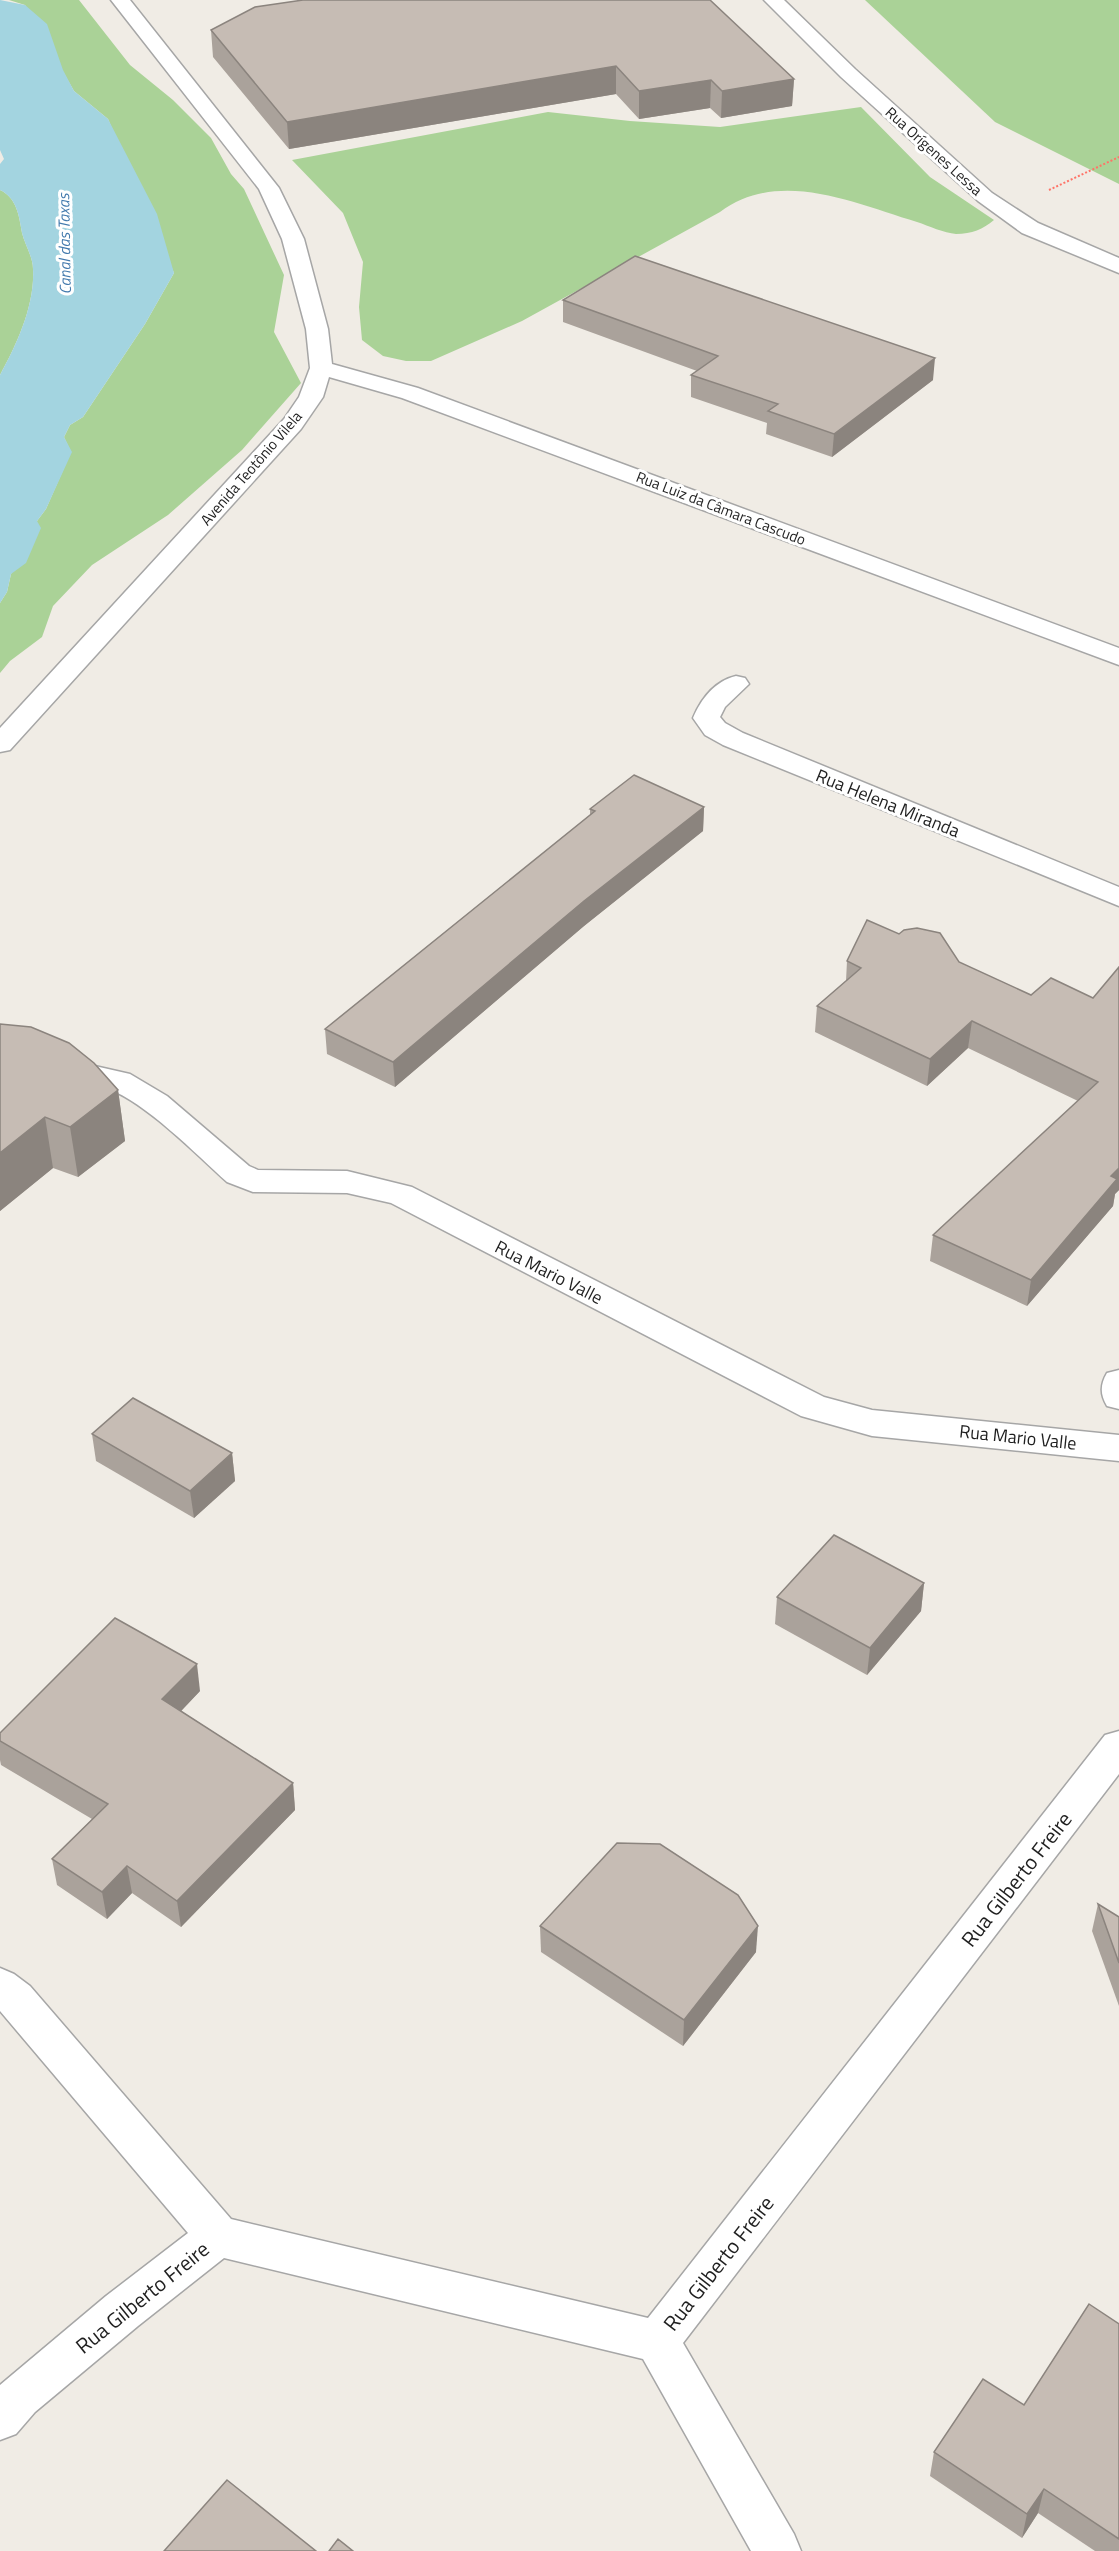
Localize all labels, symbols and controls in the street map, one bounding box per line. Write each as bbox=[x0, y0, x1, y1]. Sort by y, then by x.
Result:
street label: Rua Orígenes Lessa bbox=[880, 101, 988, 201]
water label: Canal das Taxas bbox=[51, 192, 77, 295]
street label: Avenida Teotônio Vilela bbox=[195, 405, 308, 530]
street label: Rua Luiz da Câmara Cascudo bbox=[633, 465, 809, 551]
street label: Rua Helena Miranda bbox=[812, 762, 964, 844]
street label: Rua Mario Valle bbox=[490, 1233, 608, 1311]
street label: Rua Mario Valle bbox=[958, 1417, 1078, 1457]
street label: Rua Gilberto Freire bbox=[953, 1805, 1079, 1953]
street label: Rua Gilberto Freire bbox=[655, 2189, 781, 2337]
street label: Rua Gilberto Freire bbox=[68, 2233, 216, 2361]

